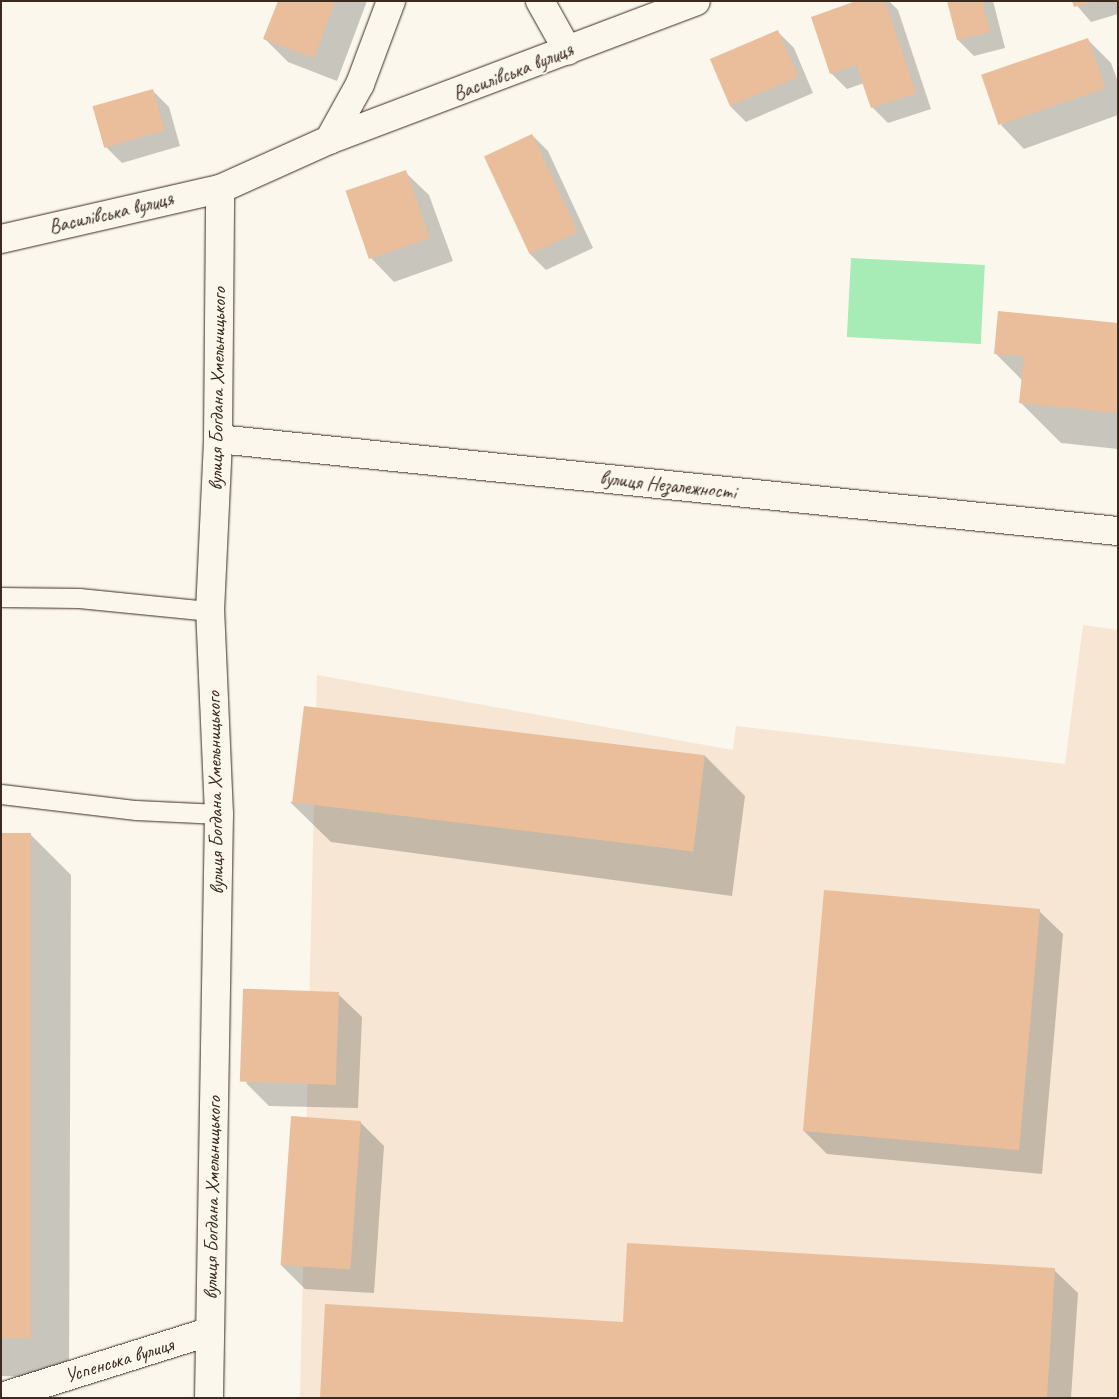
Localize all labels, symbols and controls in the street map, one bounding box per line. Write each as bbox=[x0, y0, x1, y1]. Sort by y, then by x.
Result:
street label: Василівська вулиця bbox=[449, 38, 577, 106]
street label: Василівська вулиця bbox=[46, 187, 176, 239]
street label: вулиця Богдана Хмельницького bbox=[203, 287, 231, 491]
street label: вулиця Незалежності bbox=[599, 466, 737, 504]
street label: вулиця Богдана Хмельницького bbox=[201, 691, 229, 895]
street label: вулиця Богдана Хмельницького bbox=[198, 1096, 226, 1300]
street label: Успенська вулиця bbox=[61, 1332, 177, 1388]

